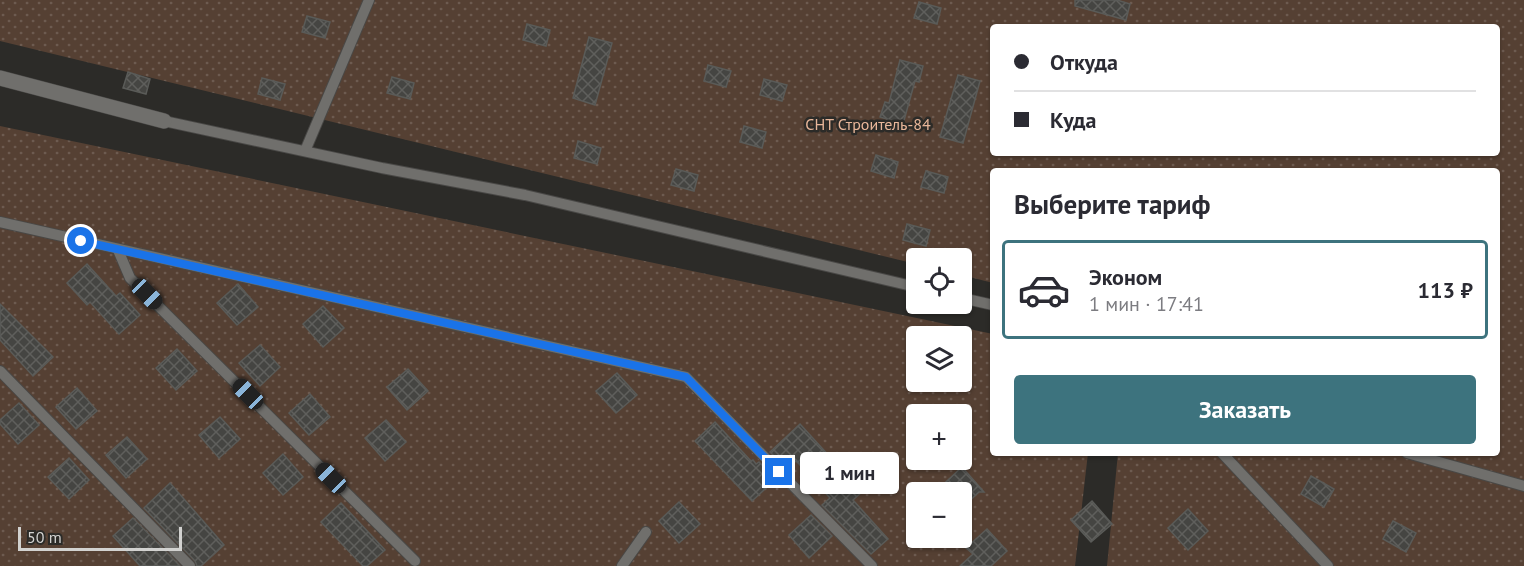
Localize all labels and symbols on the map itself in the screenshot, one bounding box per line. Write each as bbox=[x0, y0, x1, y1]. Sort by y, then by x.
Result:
park label: СНТ Строитель-84 bbox=[805, 114, 931, 134]
route start bbox=[67, 227, 94, 254]
car bbox=[128, 275, 166, 313]
car bbox=[229, 375, 267, 413]
callout: 1 мин bbox=[800, 451, 899, 493]
route end bbox=[765, 458, 792, 485]
car bbox=[312, 459, 350, 497]
scale bar bbox=[18, 524, 182, 552]

